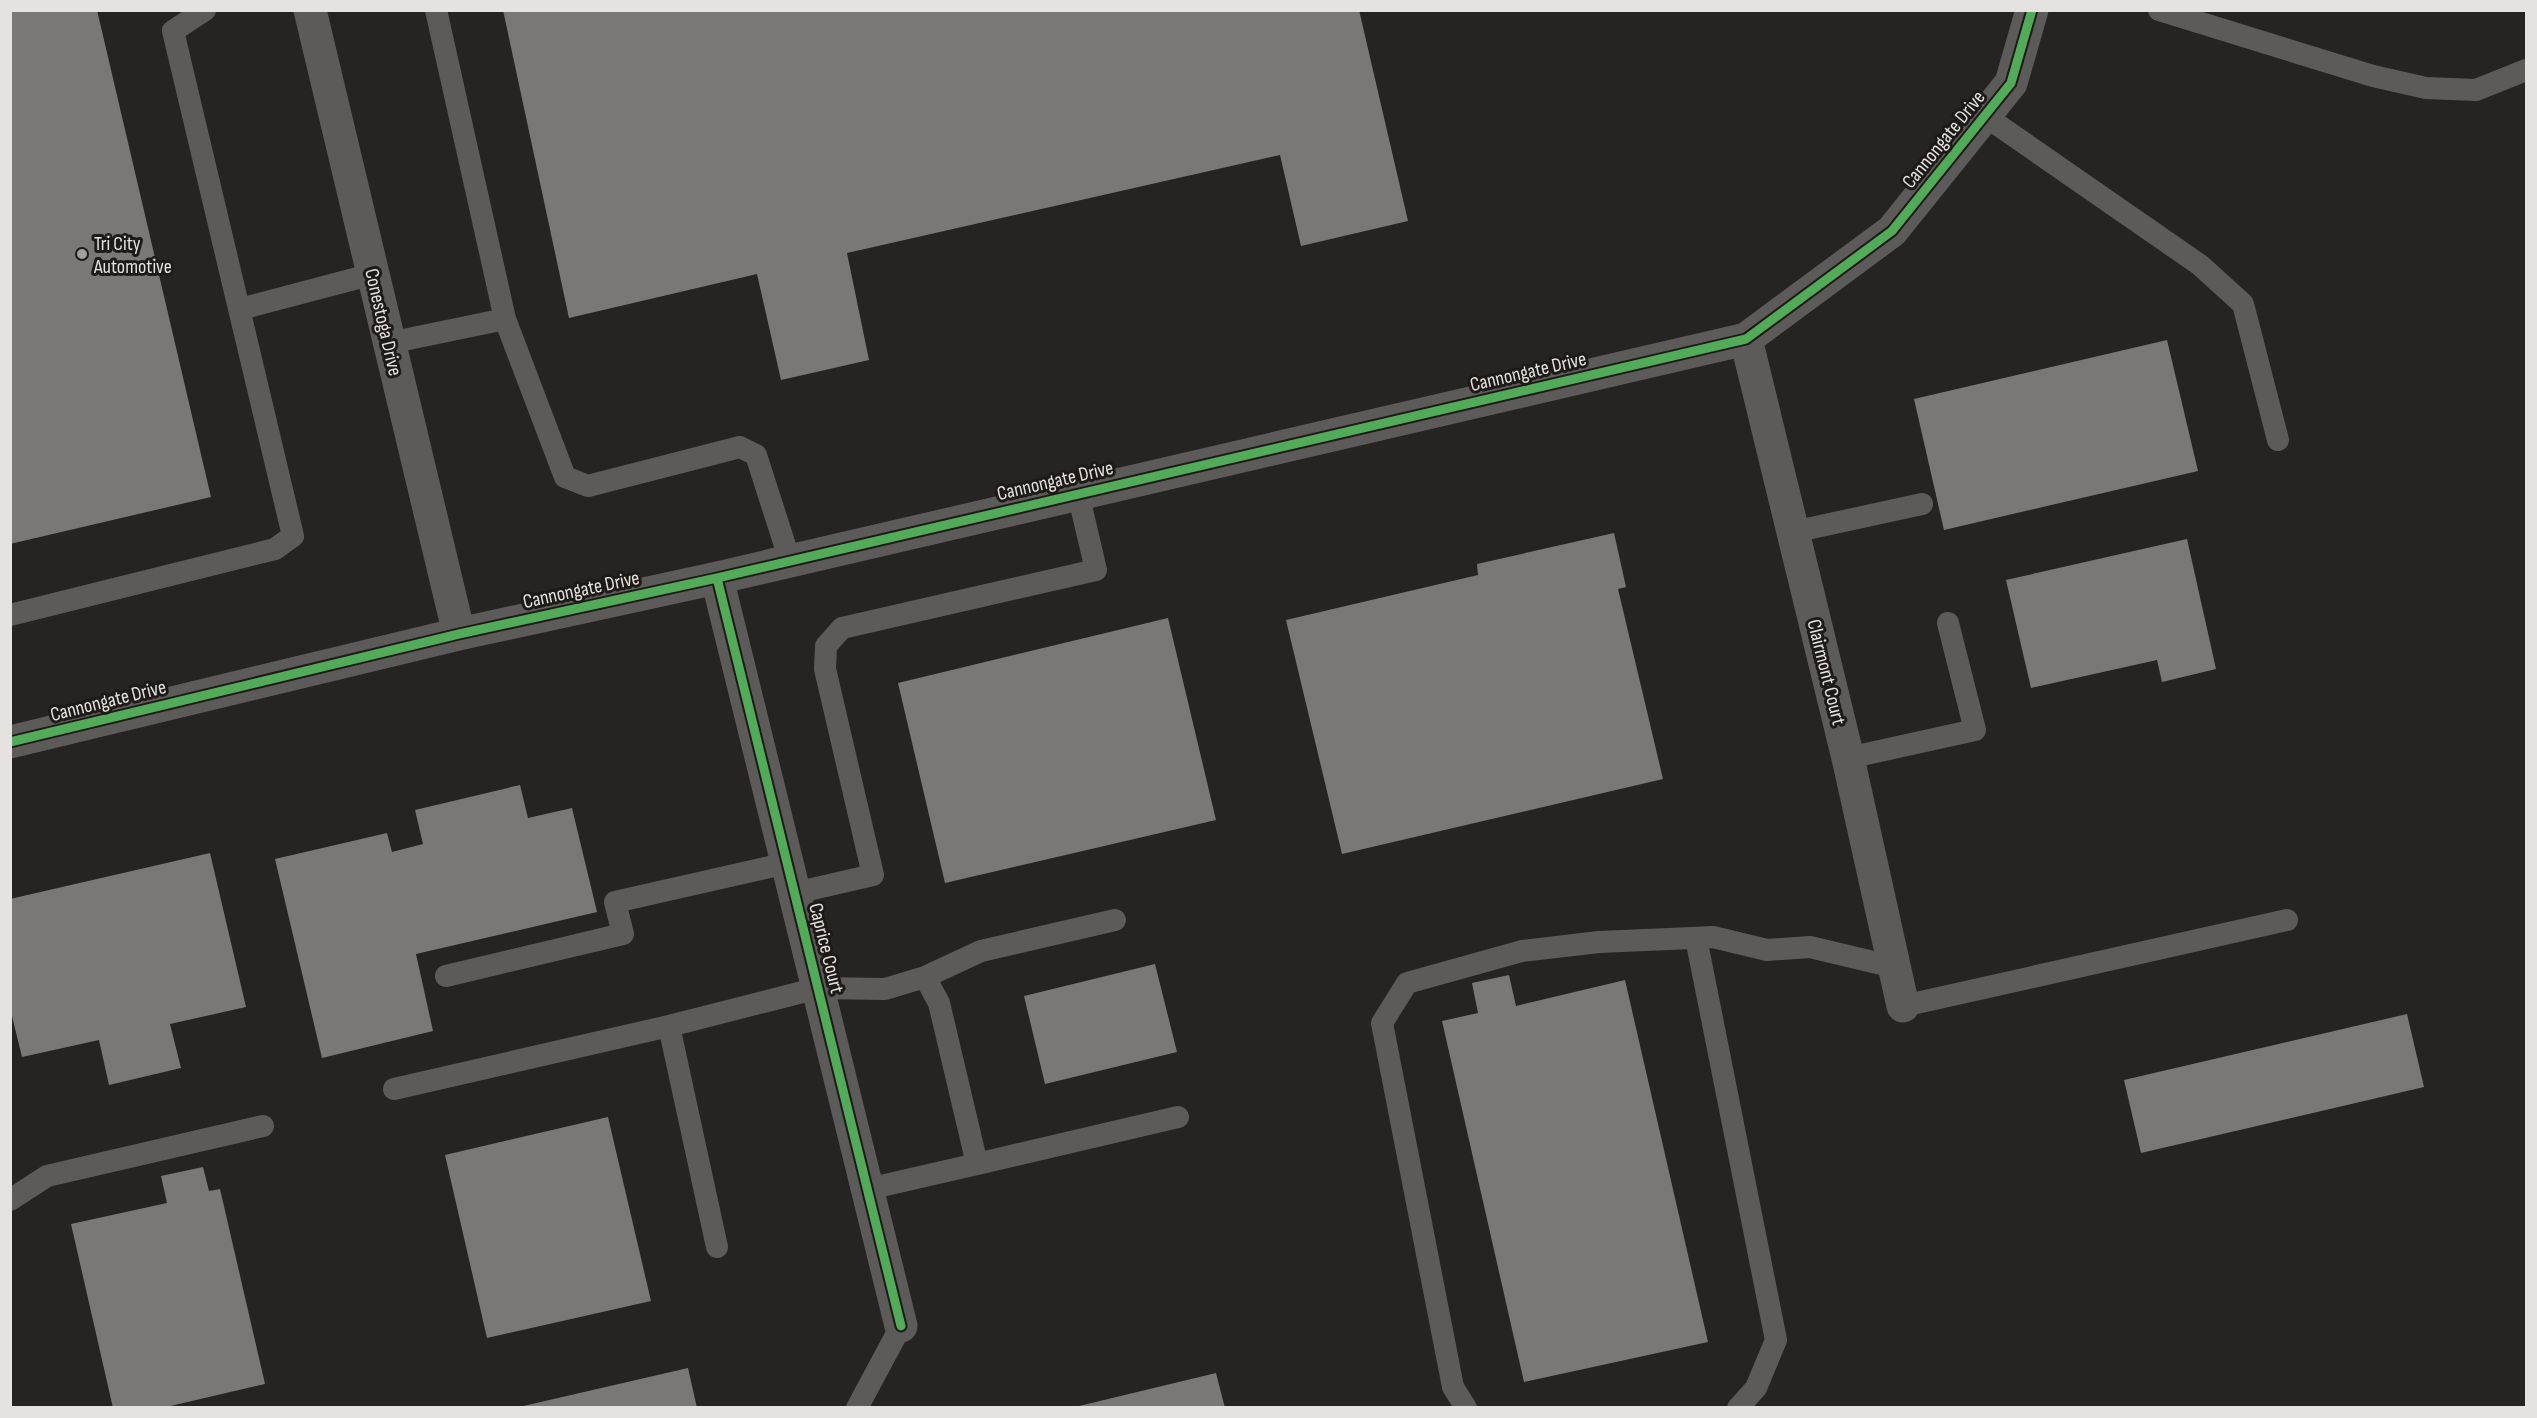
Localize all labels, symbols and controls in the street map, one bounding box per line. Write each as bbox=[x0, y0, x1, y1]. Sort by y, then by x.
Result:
street label: Cannongate Drive bbox=[1897, 86, 1990, 193]
place label: Tri City Automotive bbox=[93, 232, 172, 279]
marker: Tri City Automotive bbox=[75, 247, 89, 261]
street label: Conestoga Drive bbox=[359, 266, 407, 378]
street label: Cannongate Drive bbox=[1468, 347, 1589, 397]
street label: Cannongate Drive bbox=[995, 456, 1116, 506]
street label: Cannongate Drive bbox=[521, 566, 642, 614]
street label: Clairmont Court bbox=[1801, 617, 1851, 728]
street label: Cannongate Drive bbox=[48, 675, 169, 727]
street label: Caprice Court bbox=[803, 901, 849, 996]

